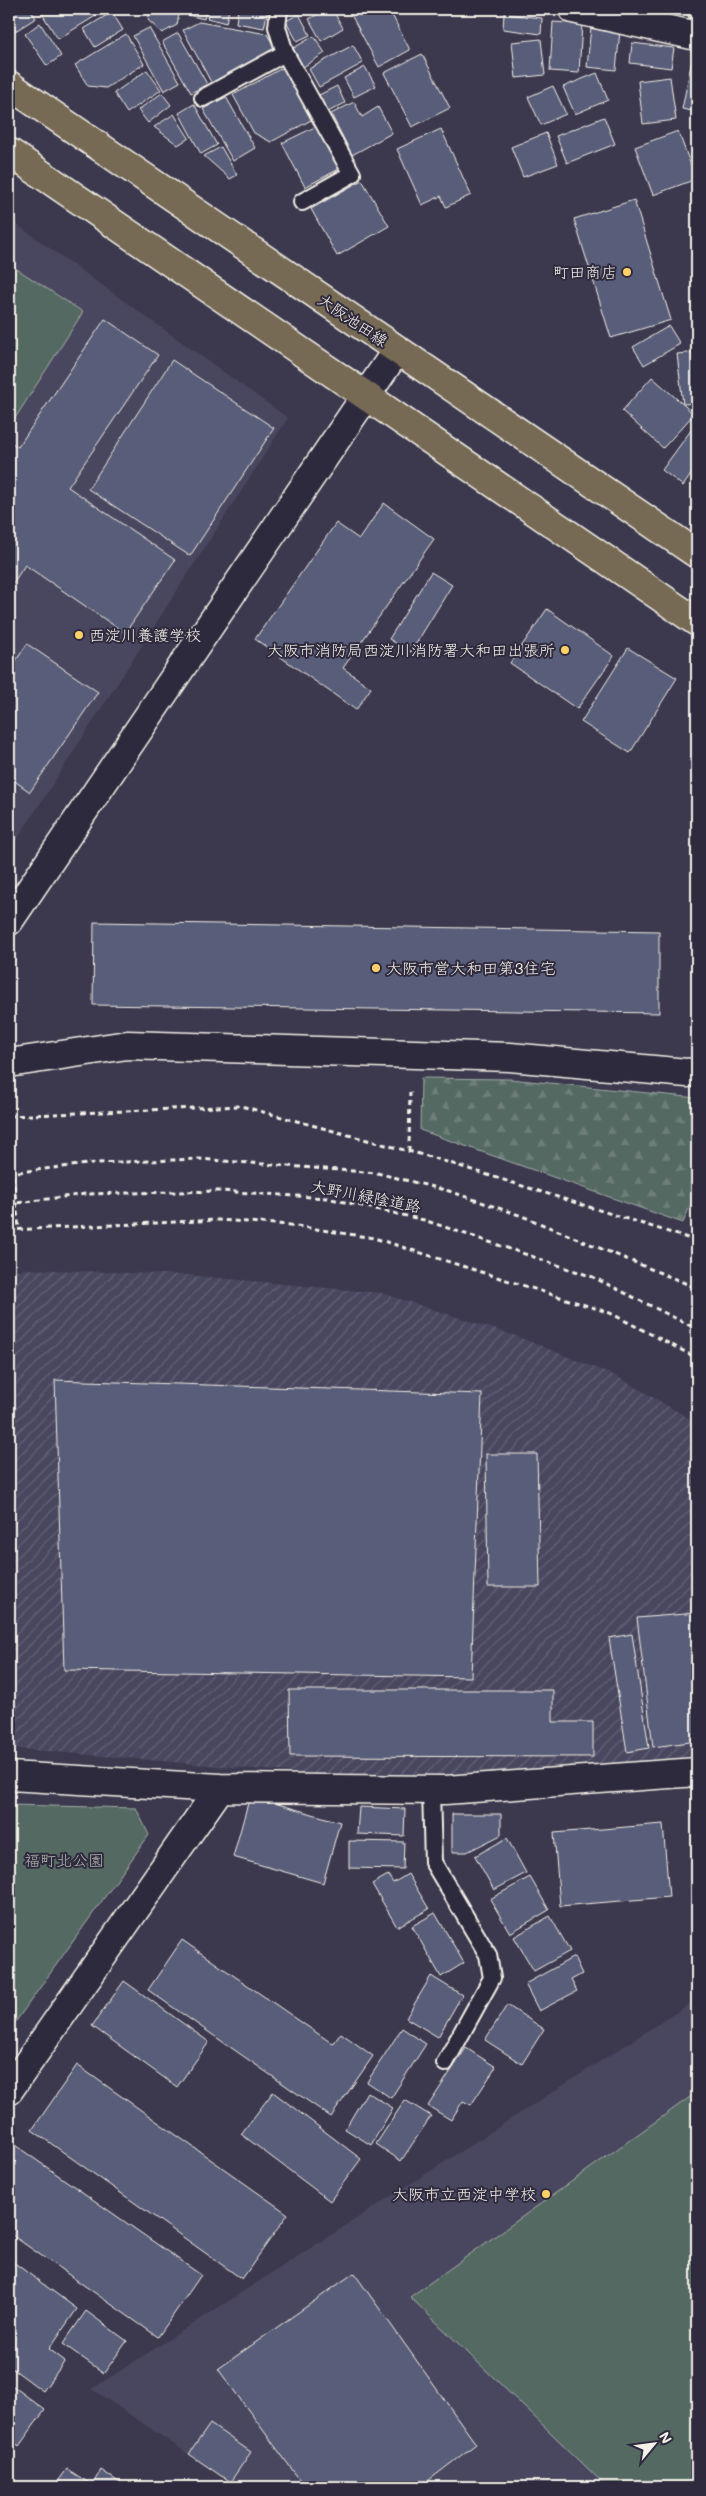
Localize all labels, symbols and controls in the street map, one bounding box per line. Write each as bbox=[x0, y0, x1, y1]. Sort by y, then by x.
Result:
place label: 町田商店 bbox=[553, 261, 617, 282]
marker: 町田商店 bbox=[621, 266, 633, 278]
street label: 大阪池田線 bbox=[314, 289, 392, 351]
place label: 西淀川養護学校 bbox=[89, 624, 201, 645]
marker: 西淀川養護学校 bbox=[73, 629, 85, 641]
place label: 大阪市消防局西淀川消防署大和田出張所 bbox=[267, 639, 555, 660]
marker: 大阪市消防局西淀川消防署大和田出張所 bbox=[559, 644, 571, 656]
place label: 大阪市営大和田第3住宅 bbox=[386, 957, 555, 978]
marker: 大阪市営大和田第3住宅 bbox=[370, 962, 382, 974]
street label: 大野川緑陰道路 bbox=[309, 1175, 423, 1217]
park label: 福町北公園 bbox=[24, 1849, 104, 1870]
place label: 大阪市立西淀中学校 bbox=[392, 2183, 536, 2204]
marker: 大阪市立西淀中学校 bbox=[540, 2188, 552, 2200]
north arrow bbox=[628, 2418, 678, 2468]
text: N bbox=[655, 2428, 677, 2447]

